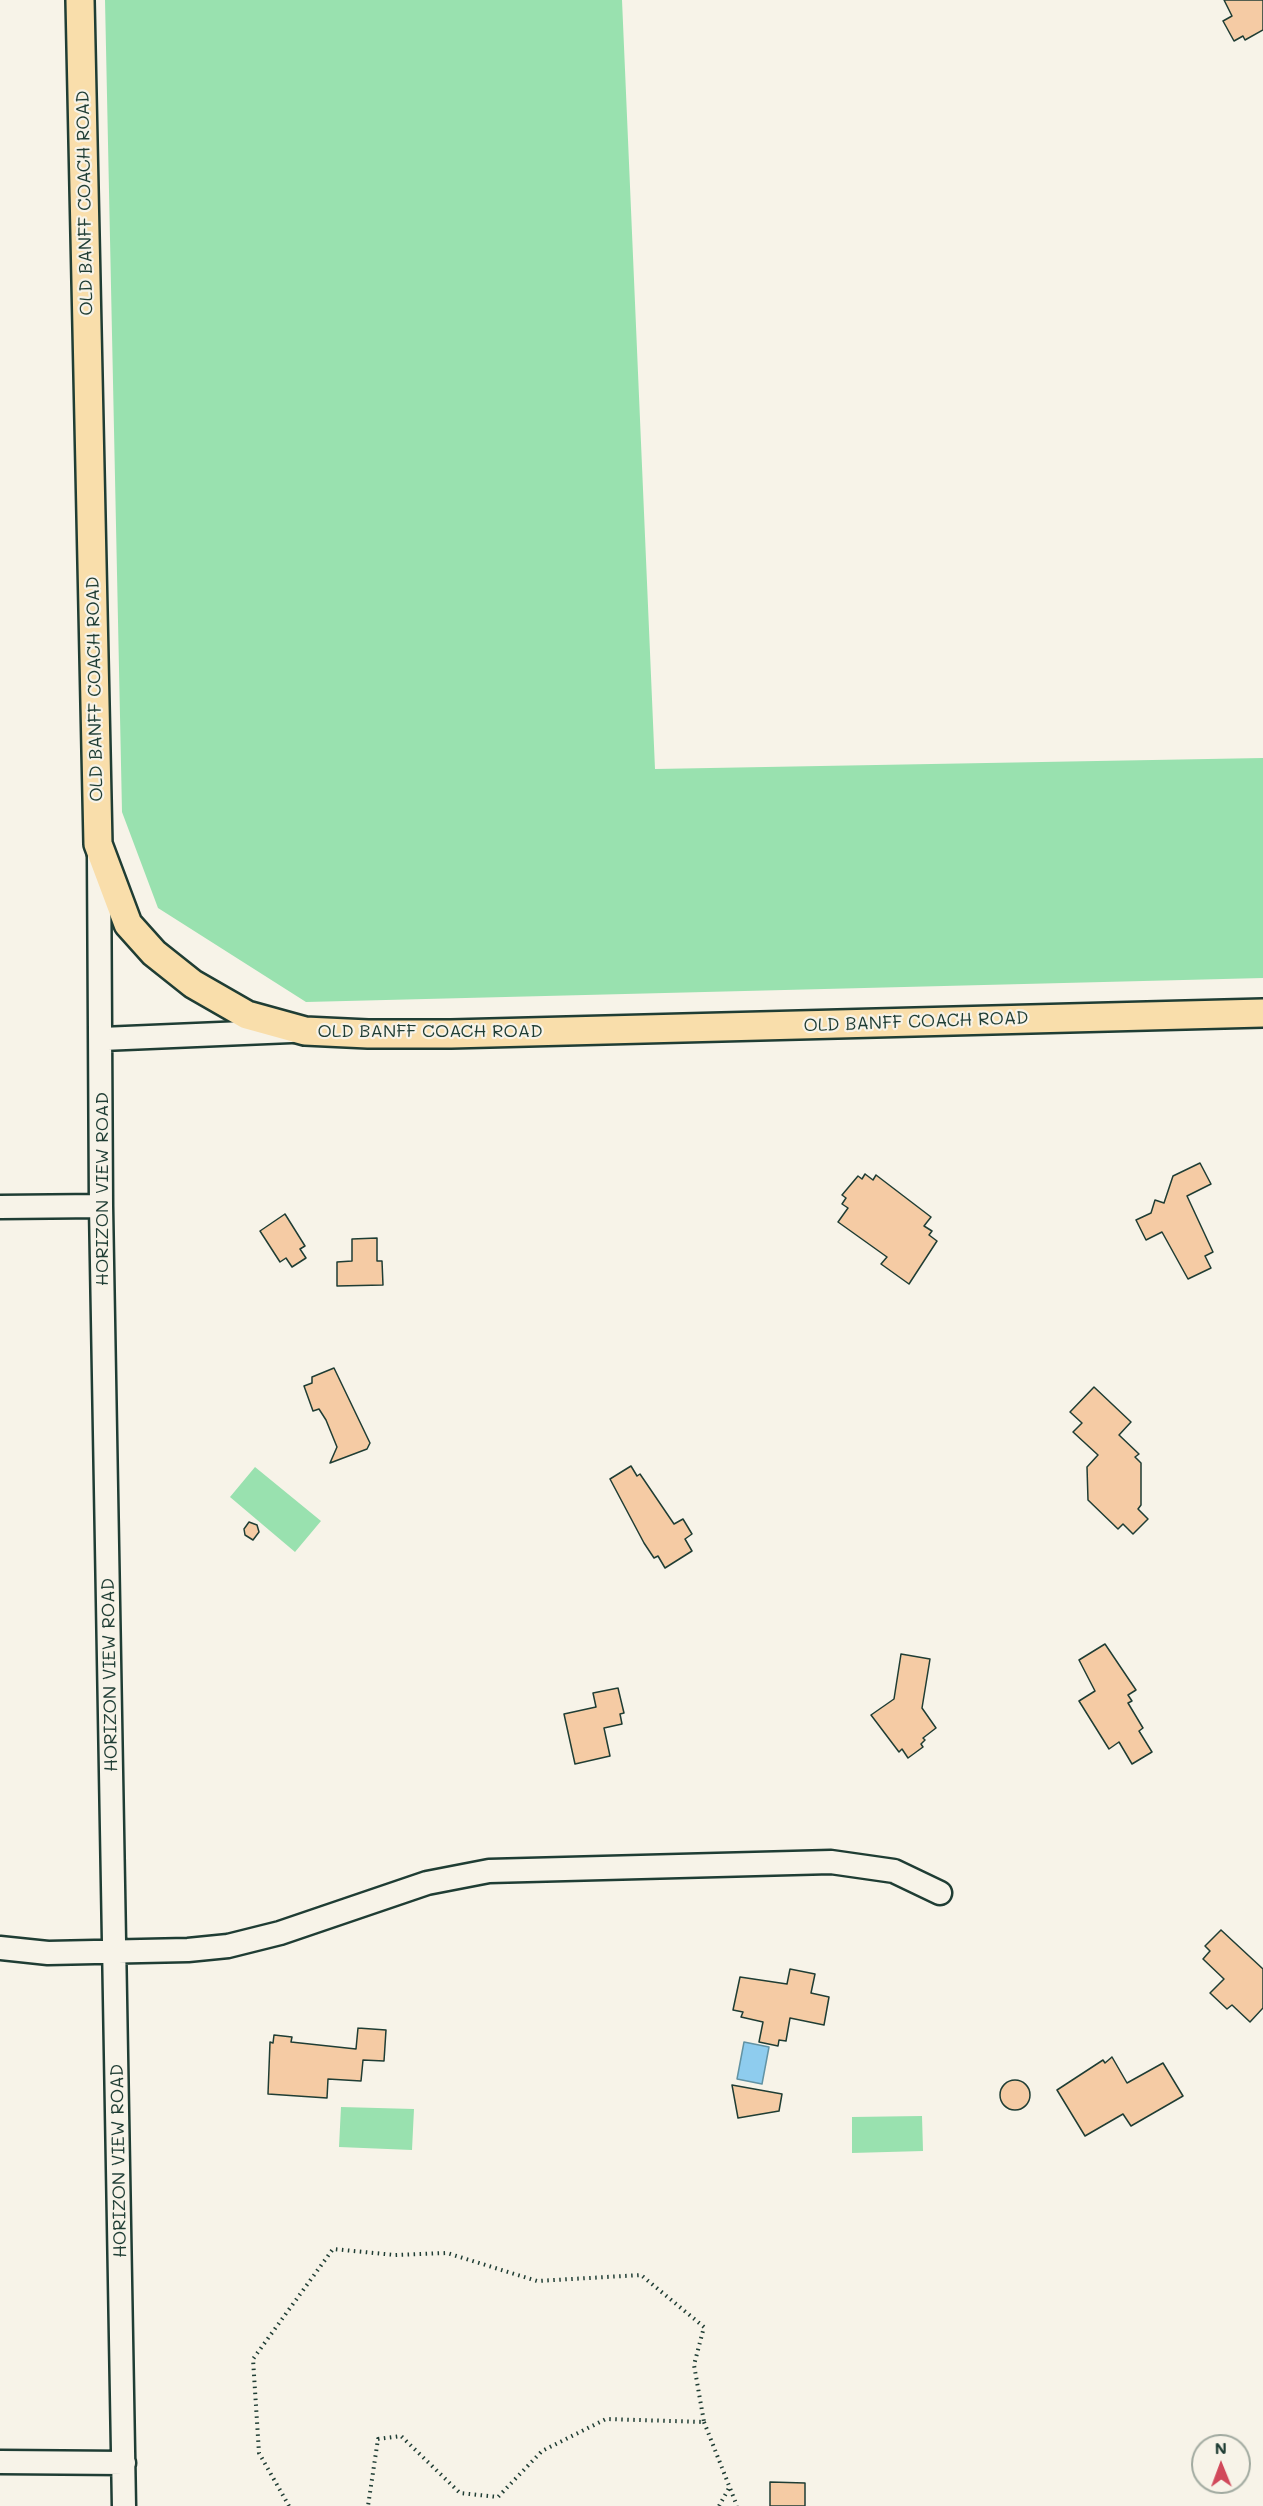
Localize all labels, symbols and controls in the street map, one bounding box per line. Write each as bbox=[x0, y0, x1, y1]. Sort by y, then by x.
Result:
street label: OLD BANFF COACH ROAD bbox=[72, 90, 98, 316]
street label: OLD BANFF COACH ROAD bbox=[82, 576, 108, 802]
street label: OLD BANFF COACH ROAD bbox=[803, 1007, 1029, 1037]
street label: OLD BANFF COACH ROAD bbox=[317, 1020, 543, 1042]
street label: HORIZON VIEW ROAD bbox=[91, 1092, 113, 1286]
street label: HORIZON VIEW ROAD bbox=[98, 1578, 122, 1772]
street label: HORIZON VIEW ROAD bbox=[107, 2064, 131, 2258]
north arrow bbox=[1191, 2434, 1251, 2494]
text: N bbox=[1214, 2437, 1227, 2458]

